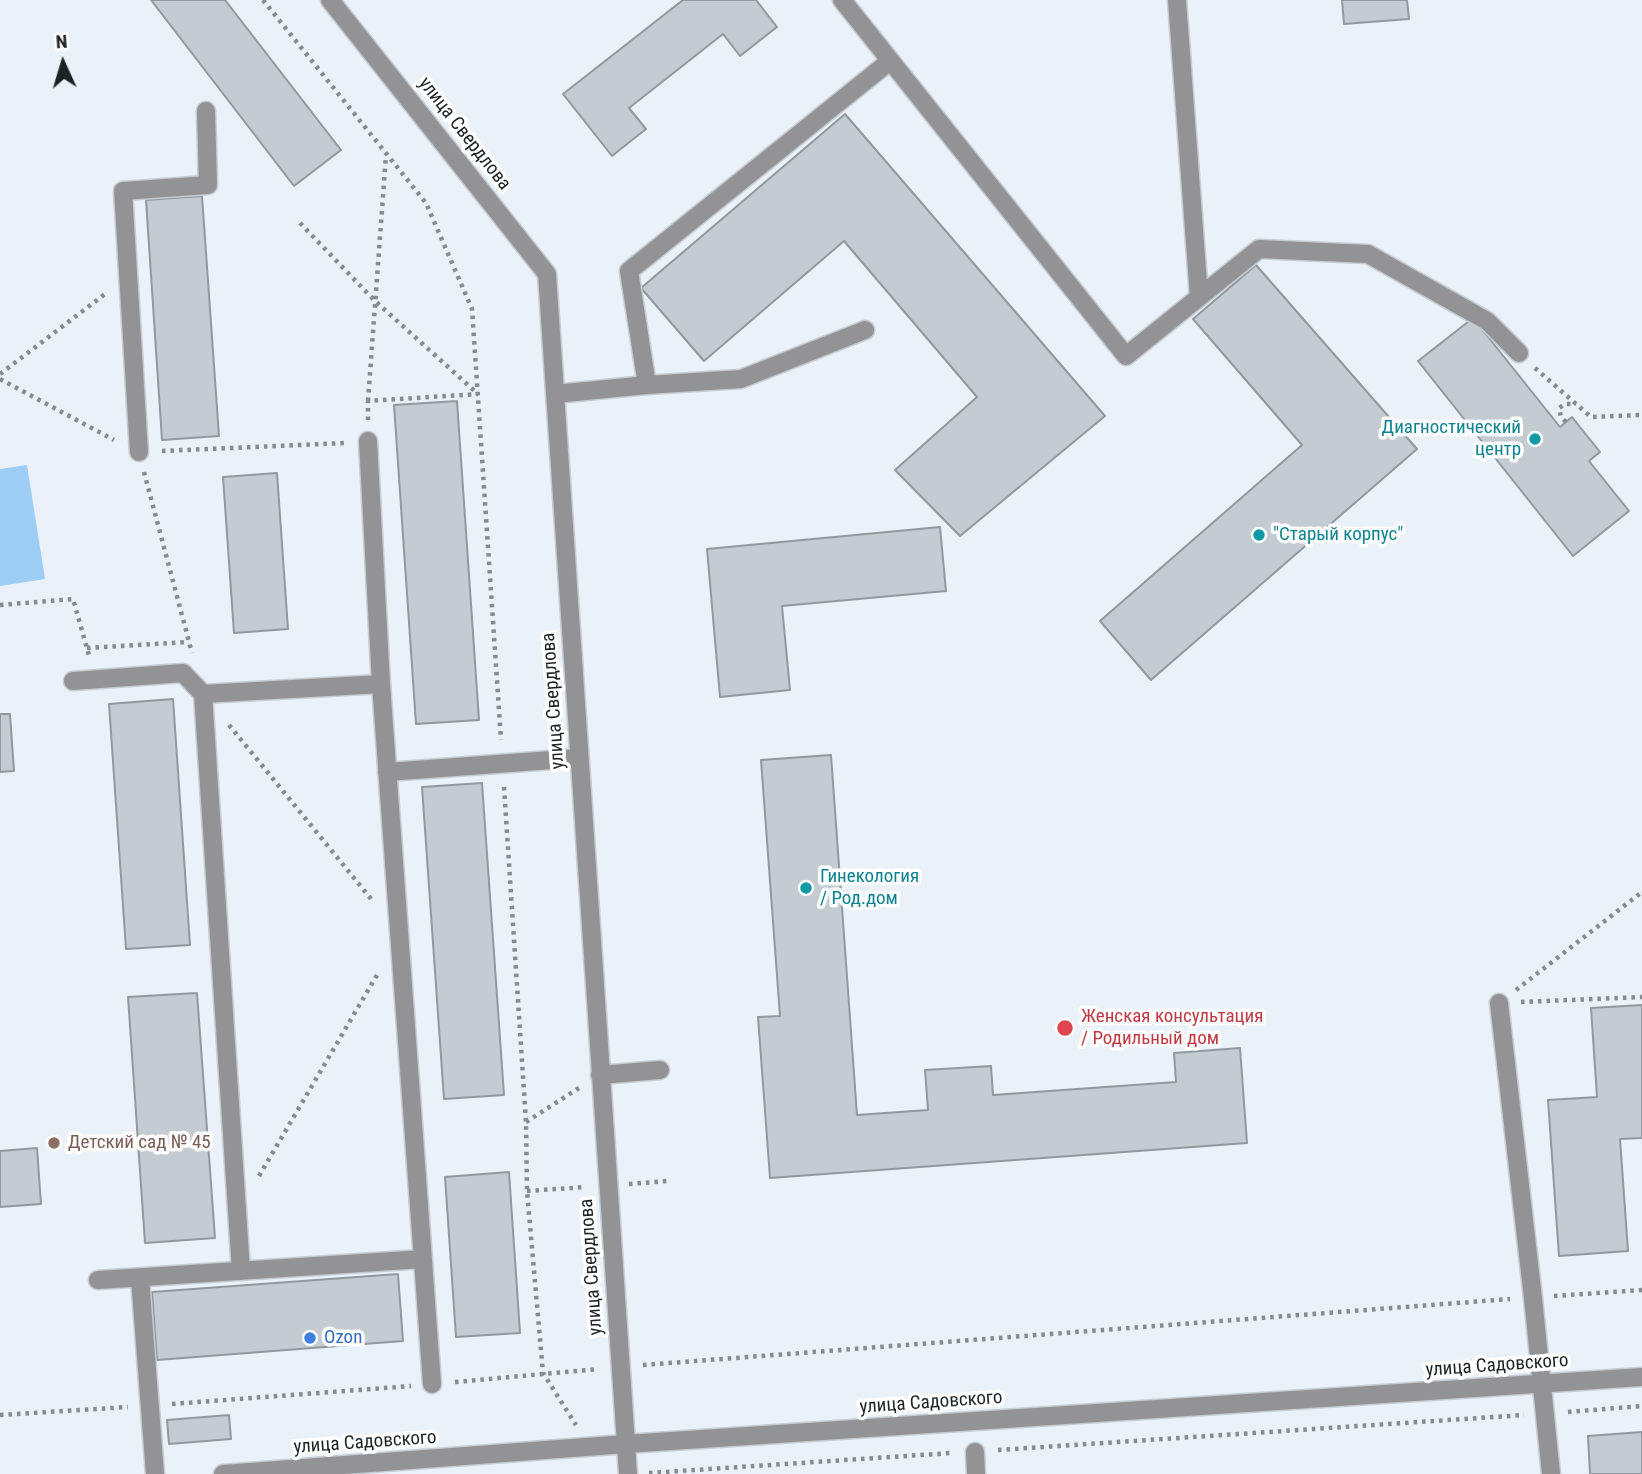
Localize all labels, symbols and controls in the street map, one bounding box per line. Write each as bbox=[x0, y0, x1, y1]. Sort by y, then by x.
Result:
north arrow bbox=[28, 28, 98, 98]
text: N bbox=[55, 30, 68, 53]
street label: улица Свердлова bbox=[413, 73, 515, 195]
place label: Диагностический центр bbox=[1382, 417, 1521, 461]
marker: Диагностический центр bbox=[1527, 431, 1543, 447]
place label: "Старый корпус" bbox=[1273, 524, 1403, 546]
marker: "Старый корпус" bbox=[1251, 527, 1267, 543]
street label: улица Свердлова bbox=[538, 632, 570, 770]
place label: Гинекология / Род.дом bbox=[820, 866, 919, 910]
marker: Гинекология / Род.дом bbox=[798, 880, 814, 896]
place label: Женская консультация / Родильный дом bbox=[1081, 1006, 1263, 1050]
marker: Женская консультация / Родильный дом bbox=[1055, 1018, 1075, 1038]
place label: Детский сад № 45 bbox=[68, 1132, 211, 1154]
marker: Детский сад № 45 bbox=[46, 1135, 62, 1151]
street label: улица Свердлова bbox=[576, 1198, 608, 1336]
place label: Ozon bbox=[324, 1327, 362, 1349]
marker: Ozon bbox=[302, 1330, 318, 1346]
street label: улица Садовского bbox=[1425, 1350, 1569, 1382]
street label: улица Садовского bbox=[859, 1387, 1003, 1419]
street label: улица Садовского bbox=[293, 1427, 437, 1459]

